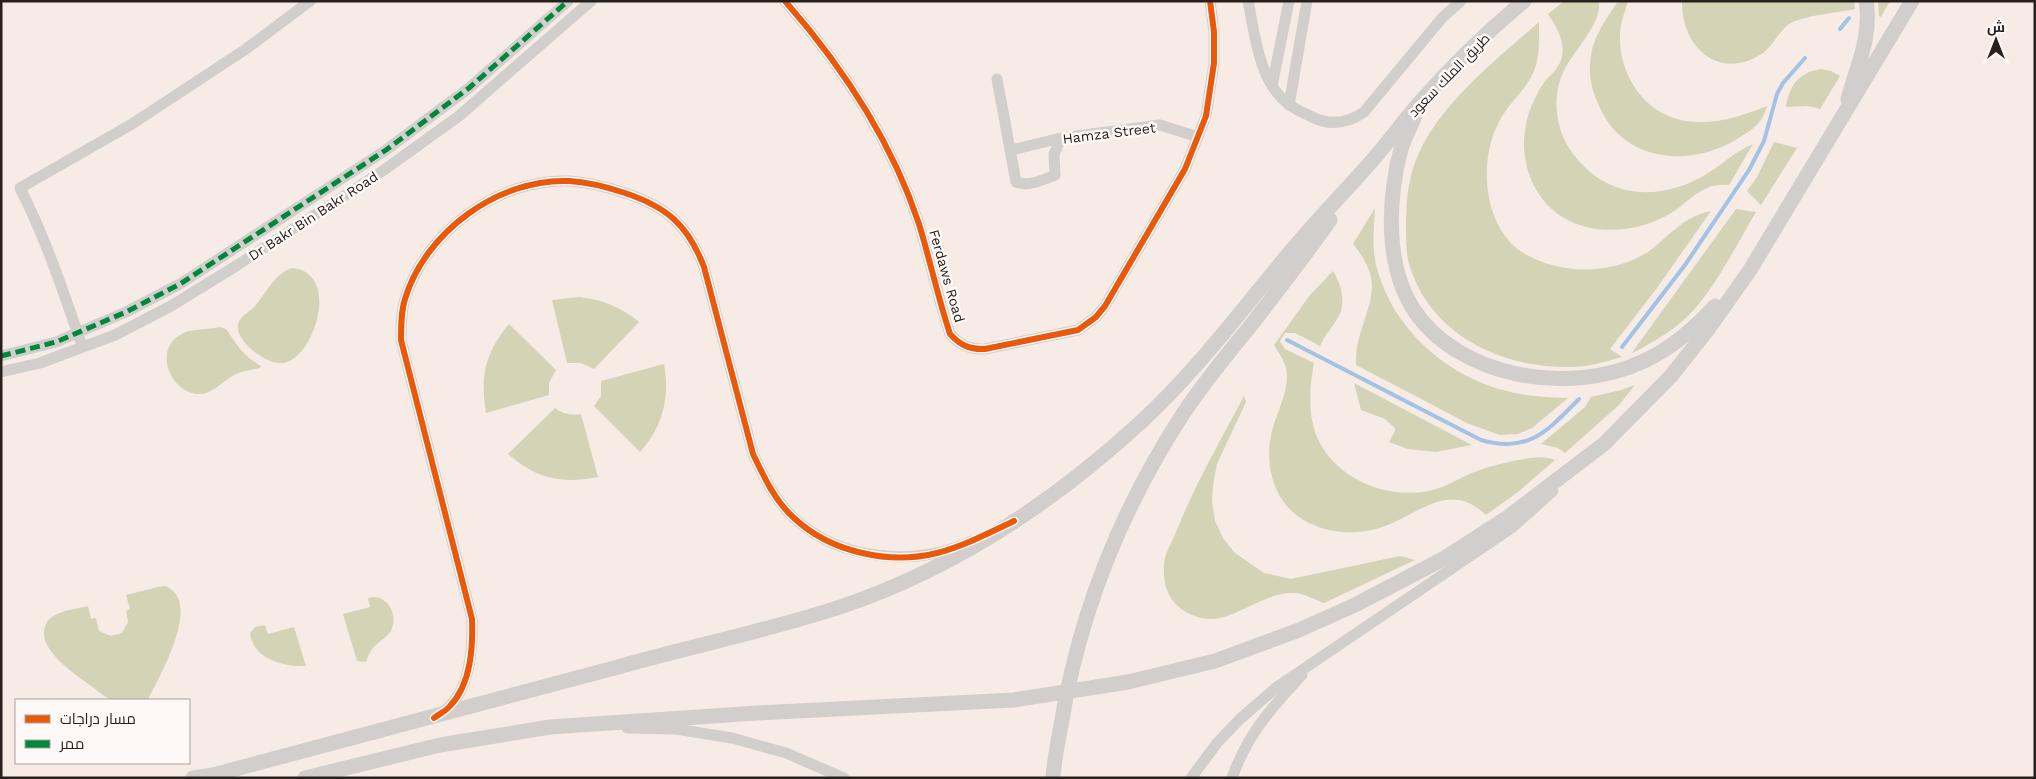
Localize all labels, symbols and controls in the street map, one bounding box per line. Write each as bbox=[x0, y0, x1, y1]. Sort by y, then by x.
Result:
north arrow bbox=[1971, 15, 2021, 65]
text: ش bbox=[1987, 19, 2005, 36]
street label: طريق الملك سعود bbox=[1405, 30, 1494, 121]
street label: Hamza Street bbox=[1062, 119, 1156, 147]
street label: Dr Bakr Bin Bakr Road bbox=[245, 168, 381, 264]
street label: Ferdaws Road bbox=[926, 228, 968, 324]
legend bbox=[15, 699, 190, 764]
text: مسار دراجات bbox=[60, 710, 136, 728]
text: ممر bbox=[59, 735, 84, 753]

